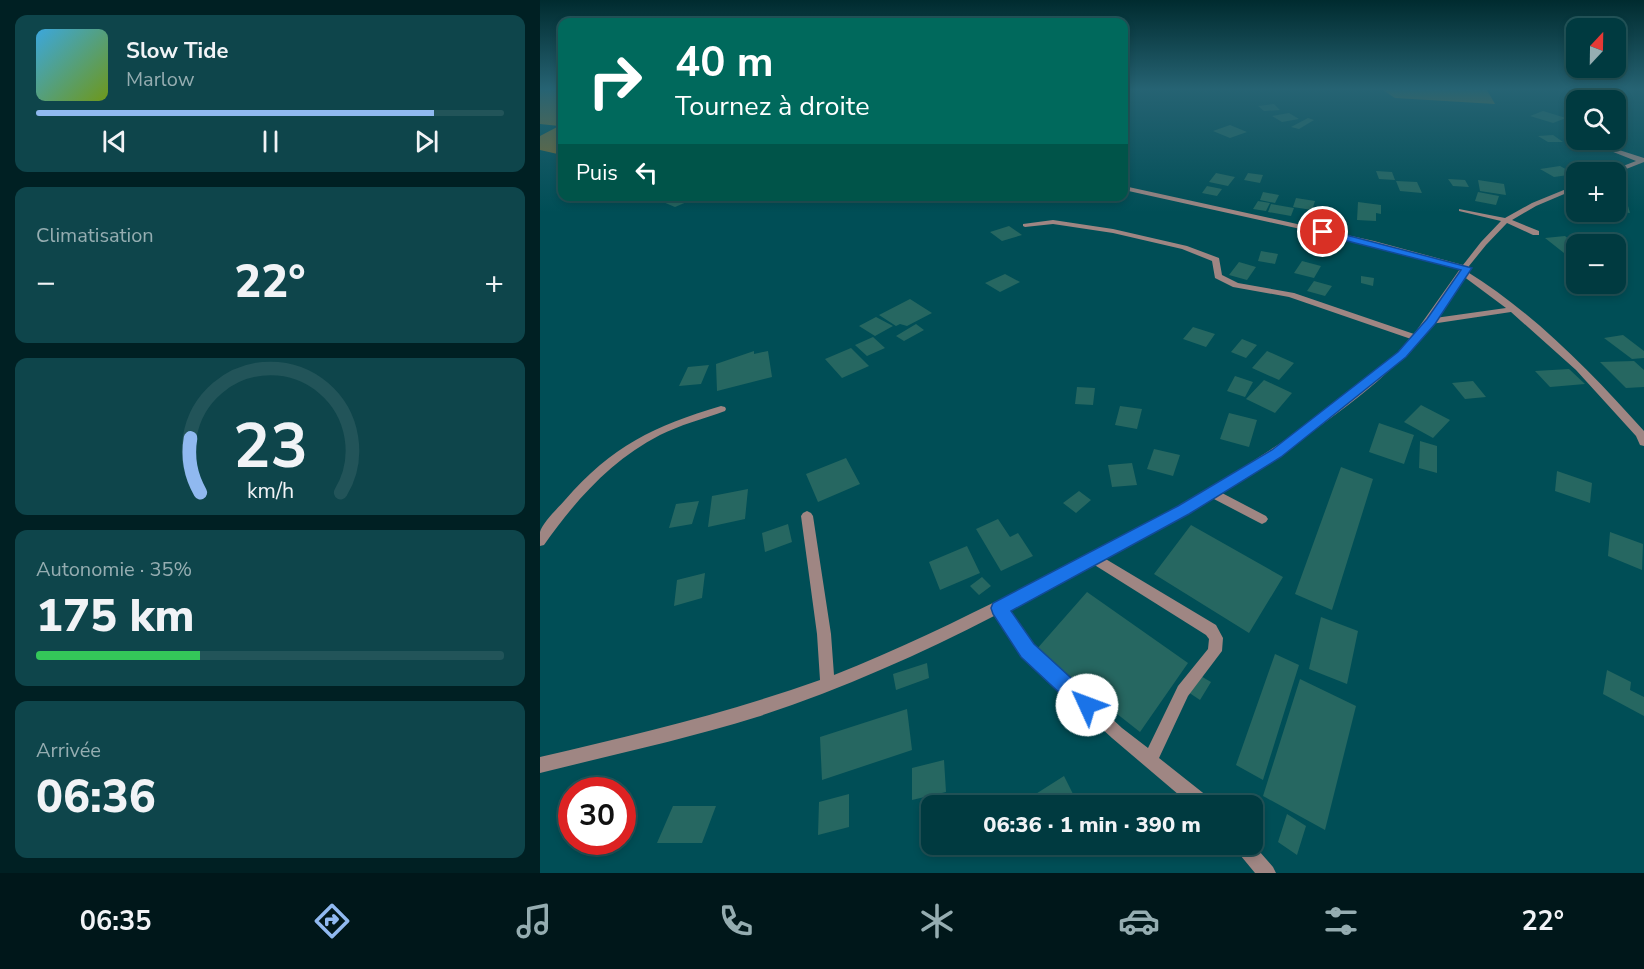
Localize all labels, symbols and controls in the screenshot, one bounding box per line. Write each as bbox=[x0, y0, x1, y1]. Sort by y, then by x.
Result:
north arrow bbox=[1566, 18, 1626, 78]
map controls bbox=[1566, 18, 1626, 294]
text: 40 m bbox=[675, 34, 774, 91]
text: Slow Tide bbox=[126, 36, 228, 66]
icon: right bbox=[576, 42, 654, 120]
text: Marlow bbox=[126, 66, 194, 93]
text: Tournez à droite bbox=[675, 88, 870, 125]
button: search bbox=[1566, 90, 1626, 150]
icon: previous bbox=[98, 125, 131, 158]
icon: pause bbox=[254, 125, 287, 158]
icon: next bbox=[410, 125, 443, 158]
icon: left bbox=[630, 156, 663, 189]
text: Puis bbox=[576, 158, 618, 188]
button: + bbox=[1566, 162, 1626, 222]
pin bbox=[1297, 206, 1348, 257]
icon: arrive bbox=[1306, 215, 1339, 248]
text: Climatisation bbox=[36, 222, 154, 249]
button: − bbox=[1566, 234, 1626, 294]
text: 22° bbox=[234, 252, 306, 313]
text: − bbox=[36, 260, 56, 305]
text: + bbox=[484, 260, 504, 305]
text: 23 bbox=[233, 405, 307, 490]
text: km/h bbox=[246, 477, 294, 507]
text: Autonomie · 35% bbox=[36, 556, 192, 583]
text: 175 km bbox=[36, 586, 195, 647]
position arrow bbox=[1055, 673, 1119, 737]
text: Arrivée bbox=[36, 737, 101, 764]
text: 06:36 bbox=[36, 767, 156, 828]
speed limit sign: 30 bbox=[558, 777, 636, 855]
text: 06:36 · 1 min · 390 m bbox=[983, 810, 1201, 840]
icon: directions bbox=[311, 900, 353, 942]
icon: music bbox=[513, 900, 555, 942]
icon: phone bbox=[715, 900, 757, 942]
icon: climate bbox=[916, 900, 958, 942]
icon: car bbox=[1118, 900, 1160, 942]
icon: filters bbox=[1320, 900, 1362, 942]
text: 06:35 bbox=[80, 903, 151, 940]
text: 22° bbox=[1521, 903, 1564, 940]

